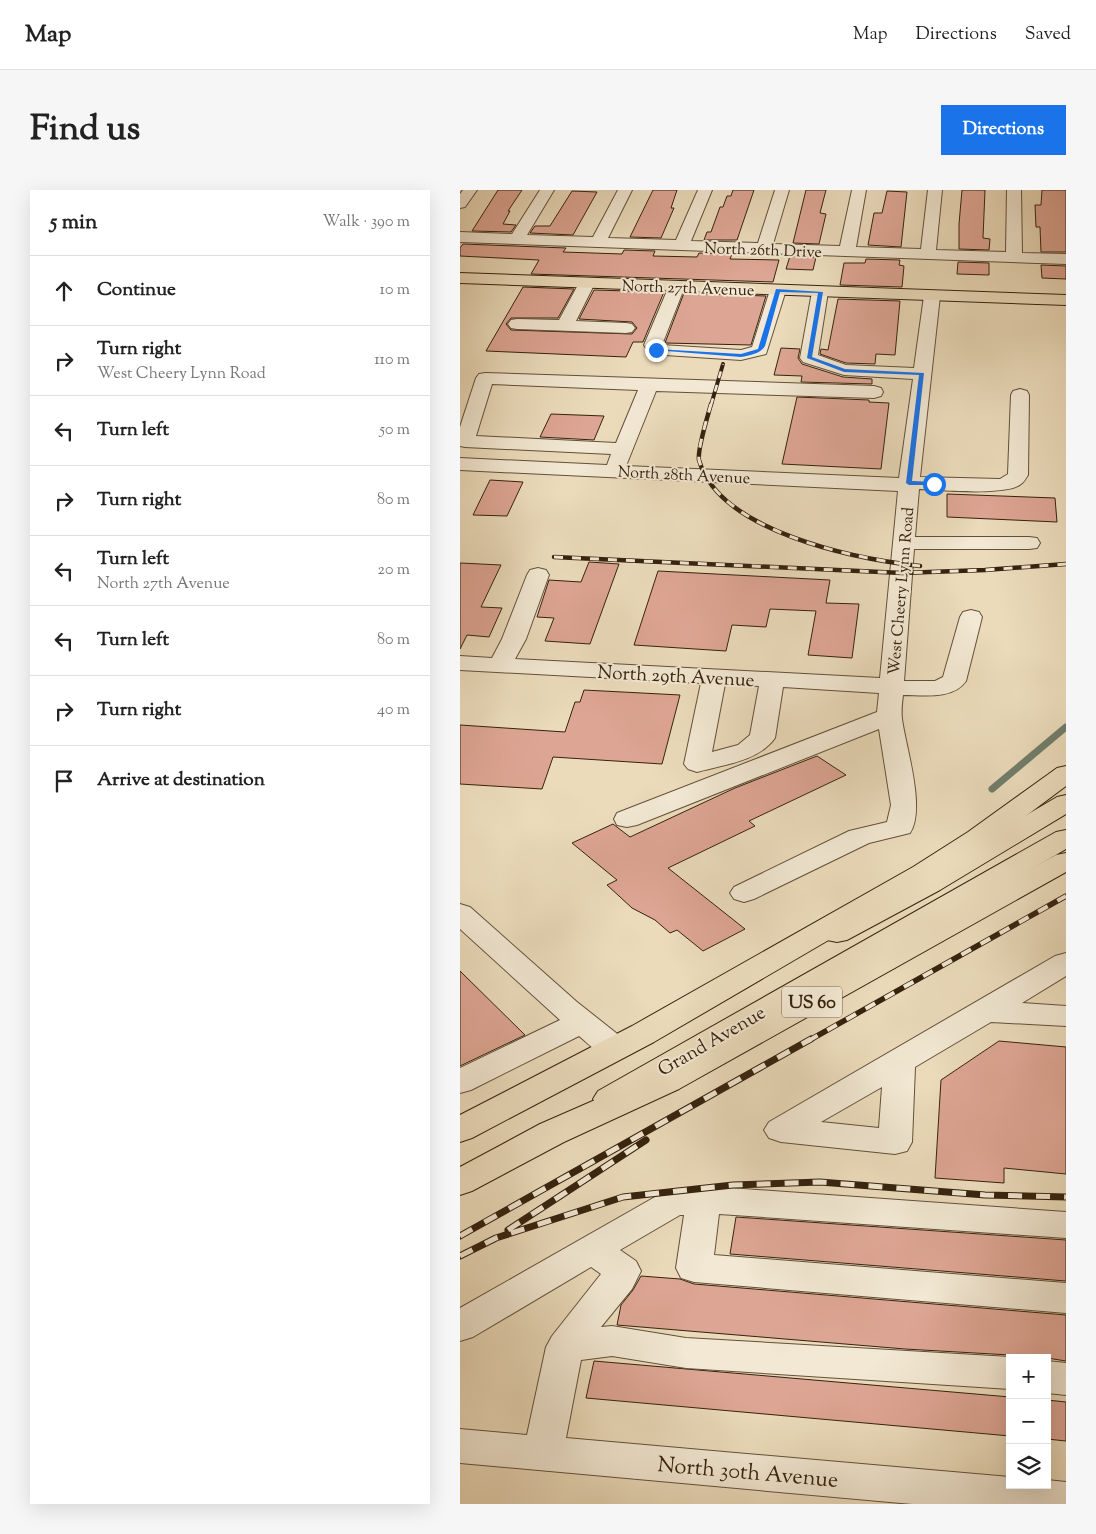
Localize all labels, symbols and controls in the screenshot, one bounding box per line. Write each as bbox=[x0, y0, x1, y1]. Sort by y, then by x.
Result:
text: Map bbox=[25, 18, 71, 52]
text: Map bbox=[853, 22, 888, 48]
text: Directions bbox=[916, 22, 997, 48]
text: Saved bbox=[1025, 22, 1071, 48]
text: Find us bbox=[30, 105, 140, 156]
button: Directions bbox=[941, 105, 1066, 155]
text: 5 min bbox=[50, 208, 97, 238]
text: Walk · 390 m bbox=[322, 211, 410, 234]
street label: North 26th Drive bbox=[704, 238, 822, 265]
street label: North 27th Avenue bbox=[621, 276, 755, 303]
icon: ahead bbox=[50, 277, 78, 305]
text: Continue bbox=[97, 277, 176, 304]
text: 10 m bbox=[380, 279, 410, 302]
text: Turn right bbox=[97, 336, 181, 363]
route end bbox=[645, 339, 668, 362]
icon: right bbox=[50, 347, 78, 375]
text: 110 m bbox=[374, 349, 410, 372]
text: West Cheery Lynn Road bbox=[97, 363, 266, 386]
icon: left bbox=[50, 417, 78, 445]
text: Turn left bbox=[97, 417, 169, 444]
text: 50 m bbox=[379, 419, 410, 442]
street label: North 28th Avenue bbox=[617, 462, 751, 491]
route start bbox=[923, 473, 946, 496]
icon: right bbox=[50, 487, 78, 515]
text: Turn right bbox=[97, 487, 181, 514]
text: 80 m bbox=[377, 489, 410, 512]
street label: West Cheery Lynn Road bbox=[884, 506, 921, 676]
text: Turn left bbox=[97, 546, 169, 573]
icon: left bbox=[50, 557, 78, 585]
text: 20 m bbox=[377, 559, 410, 582]
text: North 27th Avenue bbox=[97, 573, 230, 596]
icon: left bbox=[50, 627, 78, 655]
text: Turn left bbox=[97, 627, 169, 654]
text: 80 m bbox=[377, 629, 410, 652]
street label: North 29th Avenue bbox=[597, 660, 755, 695]
icon: right bbox=[50, 697, 78, 725]
text: Turn right bbox=[97, 697, 181, 724]
text: 40 m bbox=[377, 699, 410, 722]
icon: arrive bbox=[50, 767, 78, 795]
text: Arrive at destination bbox=[97, 767, 265, 794]
road number: US 60 bbox=[782, 986, 842, 1018]
street label: Grand Avenue bbox=[653, 1000, 771, 1084]
map controls bbox=[1006, 1354, 1051, 1489]
button: + bbox=[1006, 1354, 1051, 1399]
button: − bbox=[1006, 1399, 1051, 1444]
button: layers bbox=[1006, 1444, 1051, 1489]
street label: North 30th Avenue bbox=[656, 1450, 840, 1498]

